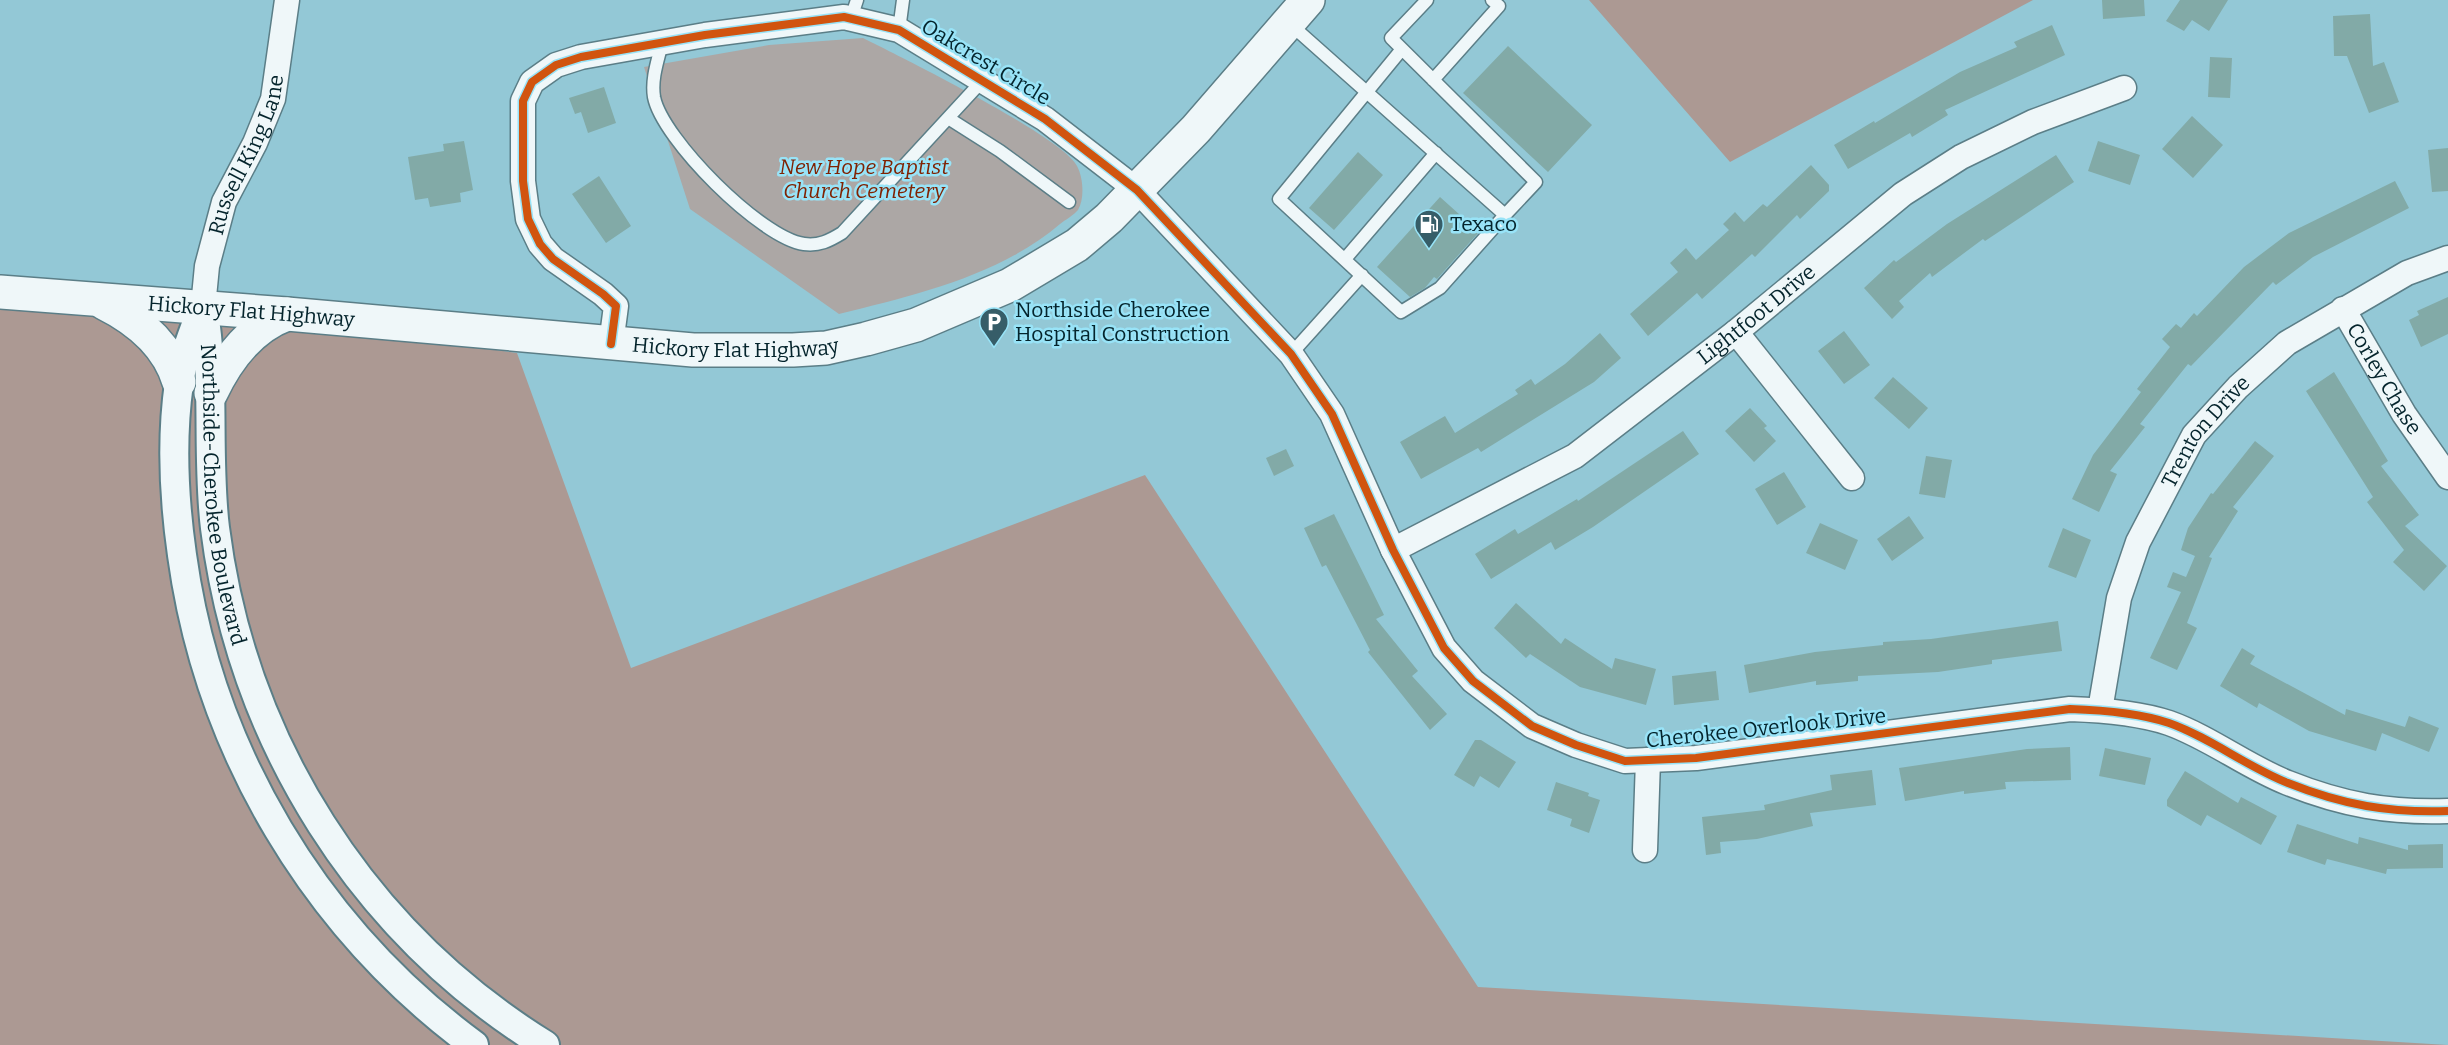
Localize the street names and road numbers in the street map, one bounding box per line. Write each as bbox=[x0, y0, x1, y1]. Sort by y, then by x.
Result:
street label: Oakcrest Circle bbox=[917, 13, 1055, 111]
street label: Russell King Lane bbox=[203, 73, 289, 238]
street label: Lightfoot Drive bbox=[1692, 259, 1821, 370]
street label: Hickory Flat Highway bbox=[147, 290, 357, 333]
street label: Corley Chase bbox=[2341, 318, 2427, 440]
street label: Hickory Flat Highway bbox=[631, 332, 843, 363]
street label: Northside-Cherokee Boulevard bbox=[195, 343, 252, 648]
street label: Trenton Drive bbox=[2156, 370, 2255, 492]
street label: Cherokee Overlook Drive bbox=[1645, 702, 1887, 754]

